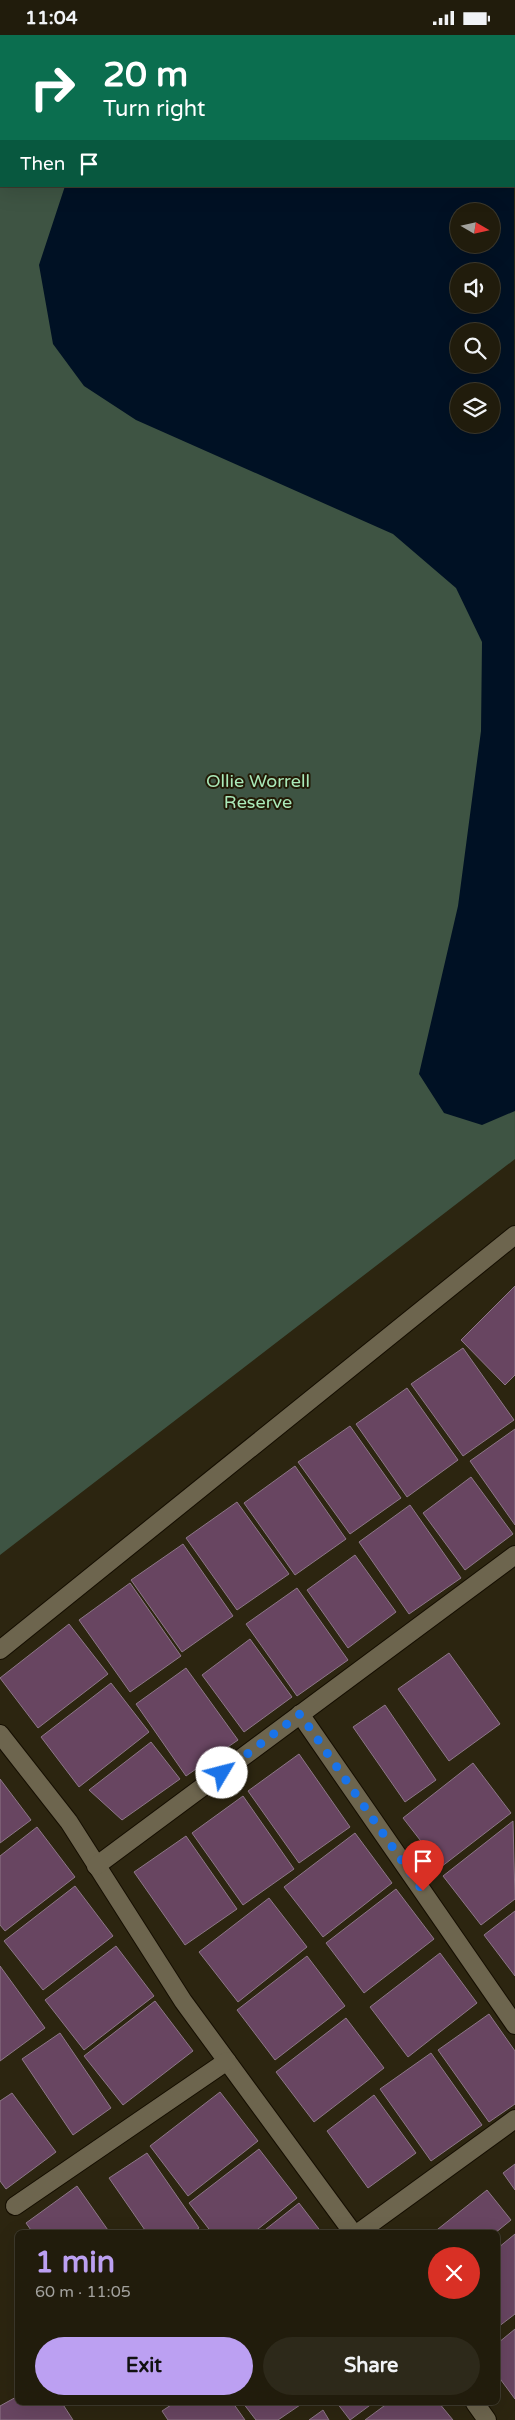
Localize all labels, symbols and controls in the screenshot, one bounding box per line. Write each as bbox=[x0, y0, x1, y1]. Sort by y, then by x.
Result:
text: 11:04 bbox=[25, 7, 78, 29]
text: 20 m bbox=[103, 54, 188, 96]
icon: right bbox=[20, 55, 85, 120]
text: Turn right bbox=[103, 96, 205, 122]
icon: arrive bbox=[75, 150, 103, 178]
text: Then bbox=[20, 153, 65, 175]
north arrow bbox=[450, 203, 500, 253]
map controls bbox=[450, 203, 500, 433]
button: sound bbox=[450, 263, 500, 313]
button: search bbox=[450, 323, 500, 373]
button: layers bbox=[450, 383, 500, 433]
park label: Ollie Worrell Reserve bbox=[206, 770, 310, 813]
position arrow bbox=[195, 1746, 247, 1798]
pin bbox=[402, 1840, 444, 1891]
icon: arrive bbox=[409, 1847, 437, 1875]
text: 1 min bbox=[35, 2244, 115, 2281]
button: close bbox=[428, 2247, 480, 2299]
text: 60 m · 11:05 bbox=[35, 2282, 131, 2302]
button: Exit bbox=[35, 2337, 253, 2395]
button: Share bbox=[263, 2337, 480, 2395]

